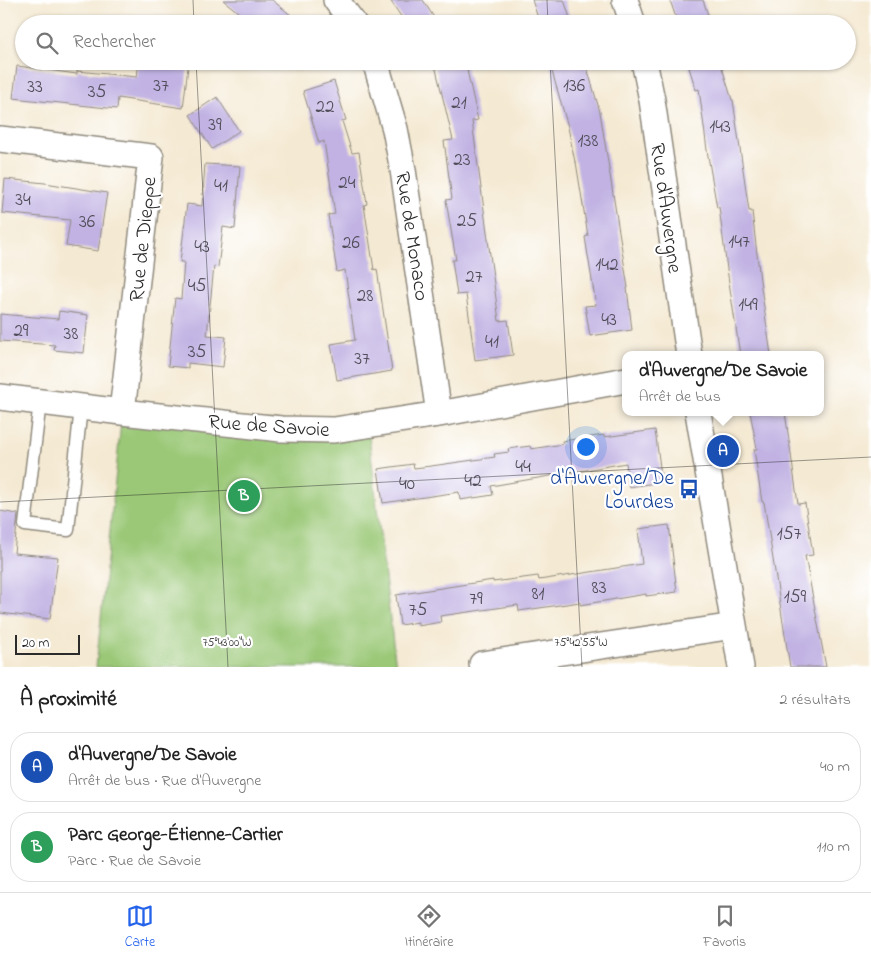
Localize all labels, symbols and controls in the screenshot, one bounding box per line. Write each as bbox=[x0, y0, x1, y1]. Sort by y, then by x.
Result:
search box bbox=[15, 15, 856, 70]
icon: search bbox=[33, 29, 61, 57]
text: Rechercher bbox=[73, 29, 156, 56]
house number: 37 bbox=[153, 73, 169, 100]
house number: 136 bbox=[563, 73, 585, 100]
house number: 33 bbox=[27, 74, 43, 101]
house number: 35 bbox=[88, 79, 106, 106]
house number: 21 bbox=[451, 90, 467, 117]
house number: 22 bbox=[316, 94, 334, 121]
house number: 39 bbox=[208, 112, 222, 139]
house number: 143 bbox=[709, 114, 731, 141]
house number: 138 bbox=[577, 128, 599, 155]
street label: Rue d'Auvergne bbox=[639, 141, 689, 276]
house number: 23 bbox=[453, 147, 471, 174]
house number: 24 bbox=[338, 170, 356, 197]
street label: Rue de Monaco bbox=[386, 170, 436, 303]
house number: 41 bbox=[214, 173, 228, 200]
street label: Rue de Dieppe bbox=[123, 175, 166, 303]
house number: 34 bbox=[15, 187, 31, 214]
house number: 25 bbox=[457, 208, 477, 235]
house number: 36 bbox=[79, 209, 95, 236]
house number: 147 bbox=[728, 229, 750, 256]
house number: 26 bbox=[342, 230, 360, 257]
house number: 43 bbox=[194, 234, 210, 261]
house number: 142 bbox=[595, 252, 619, 279]
house number: 27 bbox=[465, 264, 483, 291]
house number: 45 bbox=[188, 273, 206, 300]
house number: 28 bbox=[357, 283, 373, 310]
house number: 149 bbox=[738, 292, 758, 319]
house number: 43 bbox=[601, 307, 617, 334]
house number: 29 bbox=[13, 318, 29, 345]
house number: 38 bbox=[64, 321, 78, 348]
house number: 41 bbox=[485, 329, 499, 356]
house number: 35 bbox=[188, 339, 206, 366]
house number: 37 bbox=[354, 346, 370, 373]
popup bbox=[622, 351, 824, 416]
text: d'Auvergne/De Savoie bbox=[639, 358, 807, 385]
text: Arrêt de bus bbox=[639, 385, 721, 409]
street label: Rue de Savoie bbox=[207, 408, 331, 446]
pin: A bbox=[707, 432, 739, 470]
your location bbox=[573, 434, 599, 460]
house number: 44 bbox=[515, 454, 531, 481]
place label: d'Auvergne/De Lourdes bbox=[550, 464, 675, 518]
house number: 42 bbox=[464, 468, 482, 495]
house number: 40 bbox=[399, 471, 415, 498]
pin: B bbox=[228, 477, 260, 515]
bus stop icon: d'Auvergne/De Lourdes bbox=[678, 478, 700, 500]
house number: 157 bbox=[777, 521, 802, 548]
house number: 83 bbox=[592, 575, 607, 602]
house number: 81 bbox=[531, 581, 545, 608]
house number: 159 bbox=[784, 584, 807, 611]
house number: 79 bbox=[469, 586, 483, 613]
house number: 75 bbox=[409, 597, 427, 624]
scale bar bbox=[15, 632, 80, 655]
text: 20 m bbox=[22, 633, 49, 654]
text: 75°43'00"W bbox=[203, 634, 251, 652]
text: 75°42'55"W bbox=[554, 634, 608, 652]
text: À proximité bbox=[20, 685, 117, 715]
text: 2 résultats bbox=[779, 688, 851, 712]
text: d'Auvergne/De Savoie bbox=[68, 742, 237, 769]
text: A bbox=[32, 755, 42, 779]
text: 40 m bbox=[820, 755, 850, 779]
text: Arrêt de bus · Rue d'Auvergne bbox=[68, 769, 261, 793]
text: Parc George-Étienne-Cartier bbox=[68, 822, 283, 849]
text: B bbox=[32, 835, 42, 859]
text: 110 m bbox=[816, 835, 850, 859]
text: Parc · Rue de Savoie bbox=[68, 849, 201, 873]
tab: Carte bbox=[125, 902, 155, 953]
tab: Itinéraire bbox=[405, 902, 453, 953]
tab: Favoris bbox=[703, 902, 746, 953]

